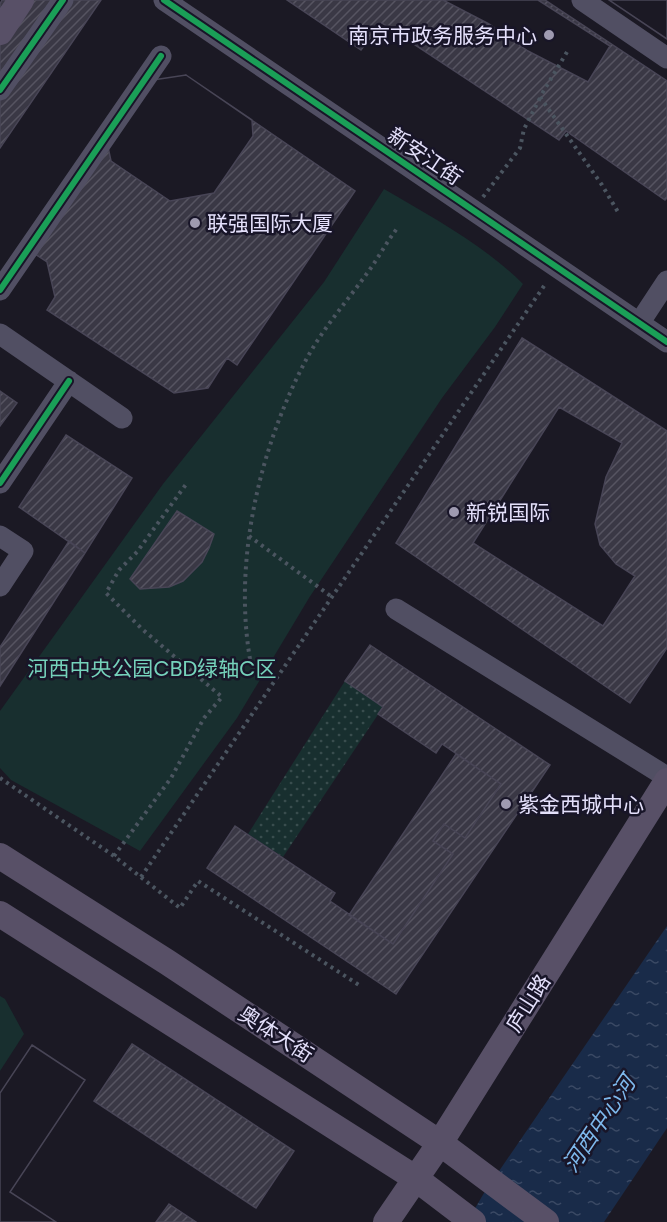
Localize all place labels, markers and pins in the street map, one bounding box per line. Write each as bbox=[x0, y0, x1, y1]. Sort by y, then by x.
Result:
place label: 南京市政务服务中心 bbox=[348, 21, 537, 50]
marker: 南京市政务服务中心 bbox=[542, 28, 556, 42]
place label: 联强国际大厦 bbox=[207, 209, 333, 238]
marker: 联强国际大厦 bbox=[188, 216, 202, 230]
place label: 新锐国际 bbox=[466, 498, 550, 527]
marker: 新锐国际 bbox=[447, 505, 461, 519]
place label: 紫金西城中心 bbox=[518, 790, 644, 819]
marker: 紫金西城中心 bbox=[499, 797, 513, 811]

